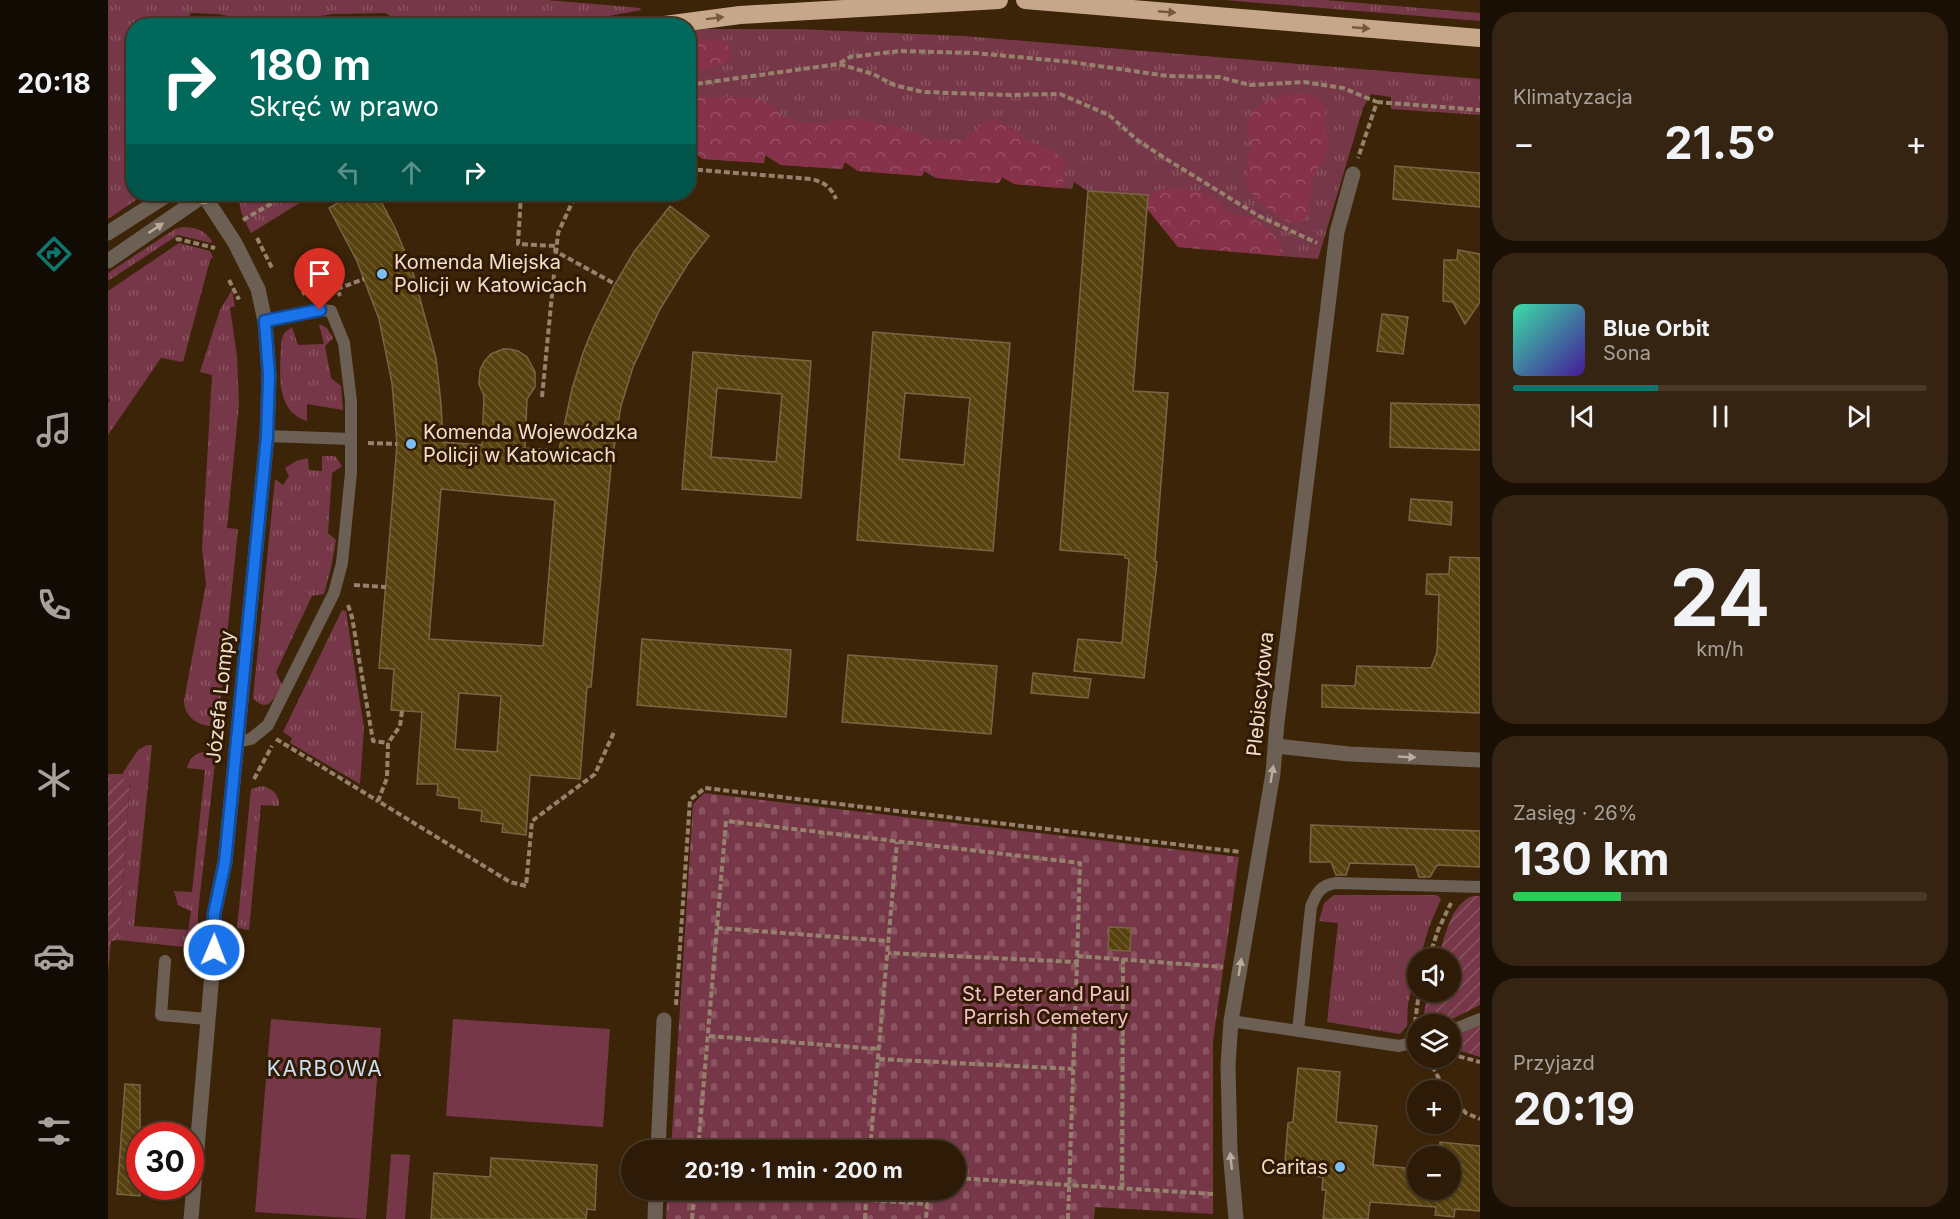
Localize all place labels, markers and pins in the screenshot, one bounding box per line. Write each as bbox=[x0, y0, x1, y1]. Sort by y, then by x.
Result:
pin bbox=[294, 248, 345, 310]
place label: Komenda Miejska Policji w Katowicach bbox=[394, 250, 587, 297]
marker: Komenda Miejska Policji w Katowicach bbox=[375, 267, 389, 281]
place label: Komenda Wojewódzka Policji w Katowicach bbox=[423, 420, 638, 467]
marker: Komenda Wojewódzka Policji w Katowicach bbox=[404, 437, 418, 451]
place label: Caritas bbox=[1261, 1155, 1328, 1179]
marker: Caritas bbox=[1333, 1160, 1347, 1174]

